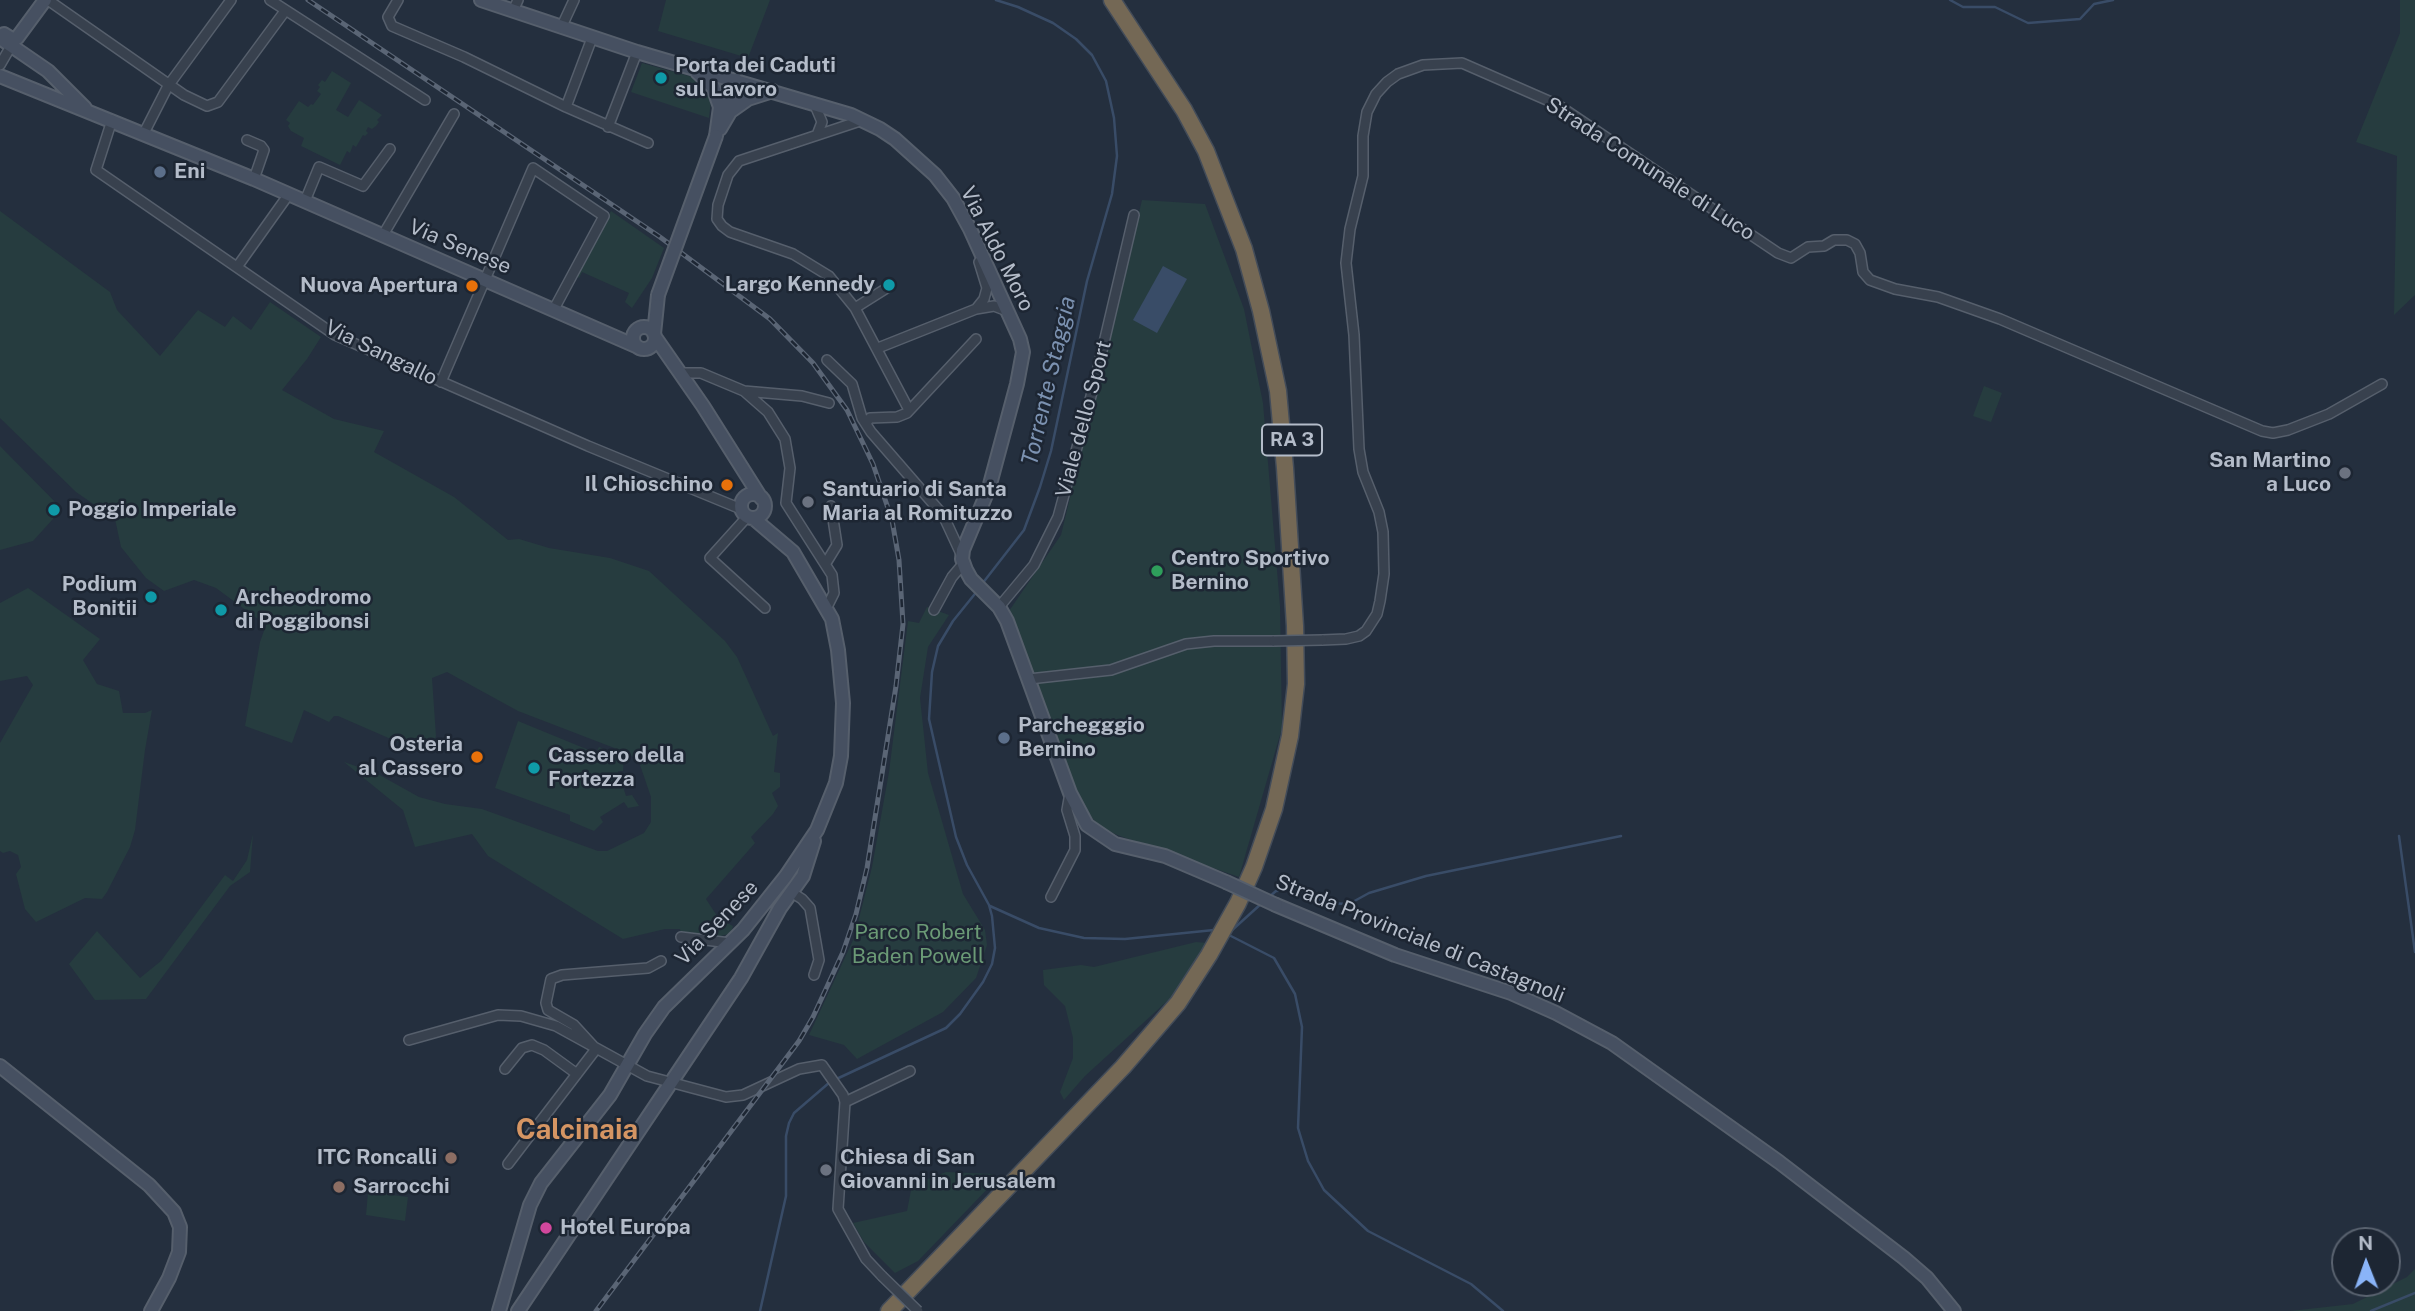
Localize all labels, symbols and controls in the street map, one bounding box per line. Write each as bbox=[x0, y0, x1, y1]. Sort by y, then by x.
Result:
place label: Porta dei Caduti sul Lavoro bbox=[675, 53, 836, 103]
marker: Porta dei Caduti sul Lavoro bbox=[653, 70, 669, 86]
street label: Strada Comunale di Luco bbox=[1541, 92, 1759, 246]
place label: Eni bbox=[174, 159, 205, 185]
marker: Eni bbox=[152, 164, 168, 180]
street label: Via Aldo Moro bbox=[955, 182, 1039, 316]
street label: Via Senese bbox=[405, 214, 515, 280]
place label: Largo Kennedy bbox=[725, 272, 875, 298]
place label: Nuova Apertura bbox=[300, 273, 458, 299]
marker: Largo Kennedy bbox=[881, 277, 897, 293]
marker: Nuova Apertura bbox=[464, 278, 480, 294]
water label: Torrente Staggia bbox=[1016, 294, 1082, 468]
street label: Via Sangallo bbox=[321, 315, 441, 391]
street label: Viale dello Sport bbox=[1051, 338, 1117, 500]
road number: RA 3 bbox=[1262, 424, 1322, 456]
place label: San Martino a Luco bbox=[2209, 448, 2331, 498]
marker: San Martino a Luco bbox=[2337, 465, 2353, 481]
place label: Il Chioschino bbox=[585, 472, 713, 498]
marker: Il Chioschino bbox=[719, 477, 735, 493]
place label: Santuario di Santa Maria al Romituzzo bbox=[822, 477, 1013, 527]
marker: Santuario di Santa Maria al Romituzzo bbox=[800, 494, 816, 510]
place label: Poggio Imperiale bbox=[68, 497, 237, 523]
marker: Poggio Imperiale bbox=[46, 502, 62, 518]
place label: Centro Sportivo Bernino bbox=[1171, 546, 1329, 596]
marker: Centro Sportivo Bernino bbox=[1149, 563, 1165, 579]
place label: Podium Bonitii bbox=[62, 572, 137, 622]
place label: Archeodromo di Poggibonsi bbox=[235, 585, 371, 635]
marker: Podium Bonitii bbox=[143, 589, 159, 605]
marker: Archeodromo di Poggibonsi bbox=[213, 602, 229, 618]
place label: Parchegggio Bernino bbox=[1018, 713, 1145, 763]
marker: Parchegggio Bernino bbox=[996, 730, 1012, 746]
place label: Osteria al Cassero bbox=[358, 732, 463, 782]
place label: Cassero della Fortezza bbox=[548, 743, 684, 793]
marker: Osteria al Cassero bbox=[469, 749, 485, 765]
marker: Cassero della Fortezza bbox=[526, 760, 542, 776]
street label: Strada Provinciale di Castagnoli bbox=[1272, 869, 1568, 1009]
street label: Via Senese bbox=[670, 875, 764, 971]
park label: Parco Robert Baden Powell bbox=[852, 920, 984, 970]
district label: Calcinaia bbox=[516, 1113, 638, 1147]
place label: ITC Roncalli bbox=[317, 1145, 437, 1171]
place label: Chiesa di San Giovanni in Jerusalem bbox=[840, 1145, 1056, 1195]
marker: ITC Roncalli bbox=[443, 1150, 459, 1166]
marker: Chiesa di San Giovanni in Jerusalem bbox=[818, 1162, 834, 1178]
place label: Sarrocchi bbox=[353, 1174, 450, 1200]
marker: Sarrocchi bbox=[331, 1179, 347, 1195]
place label: Hotel Europa bbox=[560, 1215, 691, 1241]
marker: Hotel Europa bbox=[538, 1220, 554, 1236]
north arrow bbox=[2331, 1227, 2401, 1297]
text: N bbox=[2358, 1232, 2373, 1254]

